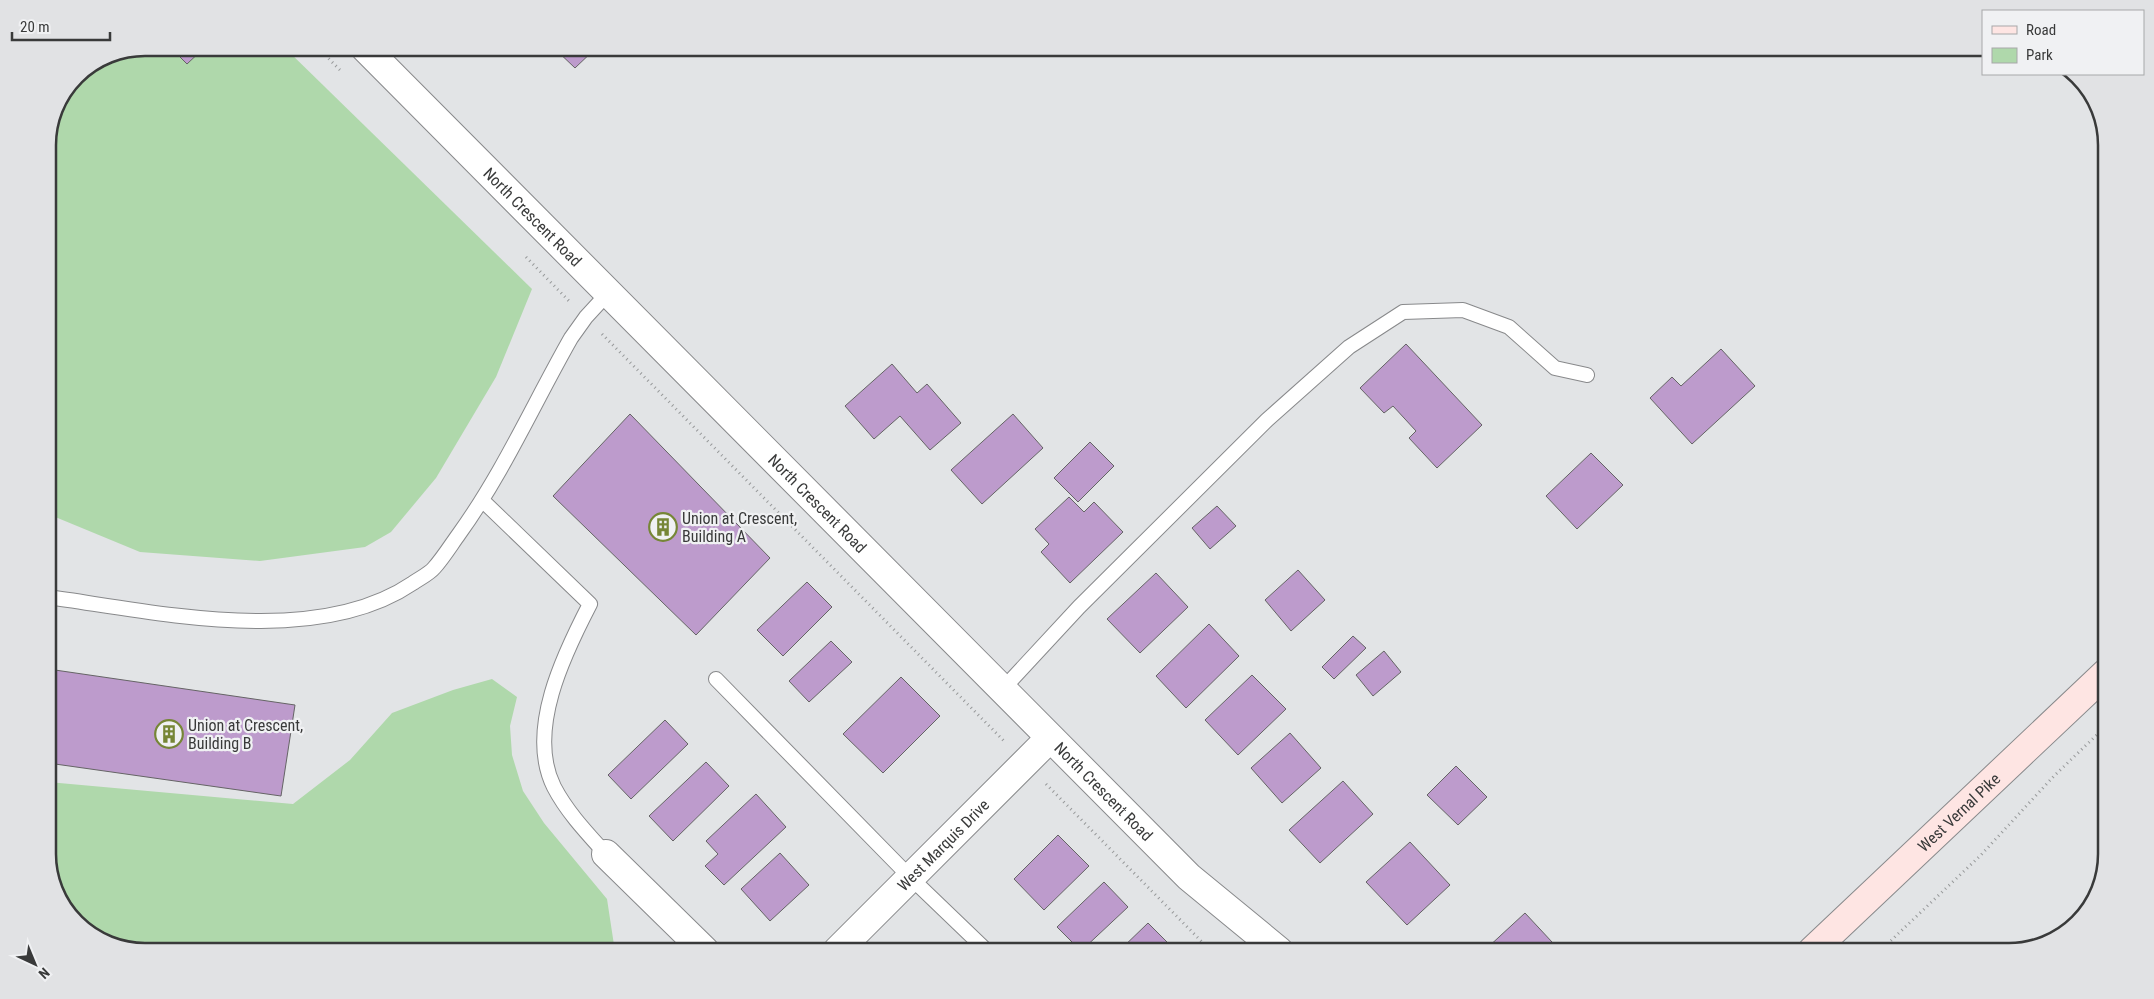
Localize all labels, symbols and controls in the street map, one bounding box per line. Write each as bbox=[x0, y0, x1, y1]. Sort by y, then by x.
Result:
scale bar bbox=[12, 10, 110, 42]
legend bbox=[1982, 10, 2144, 75]
text: 20 m bbox=[20, 18, 50, 36]
text: Road bbox=[2026, 21, 2056, 39]
text: Park bbox=[2026, 46, 2053, 64]
street label: North Crescent Road bbox=[479, 164, 585, 270]
street label: North Crescent Road bbox=[764, 450, 870, 557]
place label: Union at Crescent, Building A bbox=[682, 509, 797, 546]
building icon: Union at Crescent, Building A bbox=[648, 512, 678, 542]
place label: Union at Crescent, Building B bbox=[188, 716, 303, 753]
building icon: Union at Crescent, Building B bbox=[154, 719, 184, 749]
street label: North Crescent Road bbox=[1050, 738, 1156, 845]
street label: West Vernal Pike bbox=[1914, 769, 2004, 856]
street label: West Marquis Drive bbox=[894, 795, 993, 895]
north arrow bbox=[10, 939, 60, 989]
text: N bbox=[35, 965, 53, 982]

